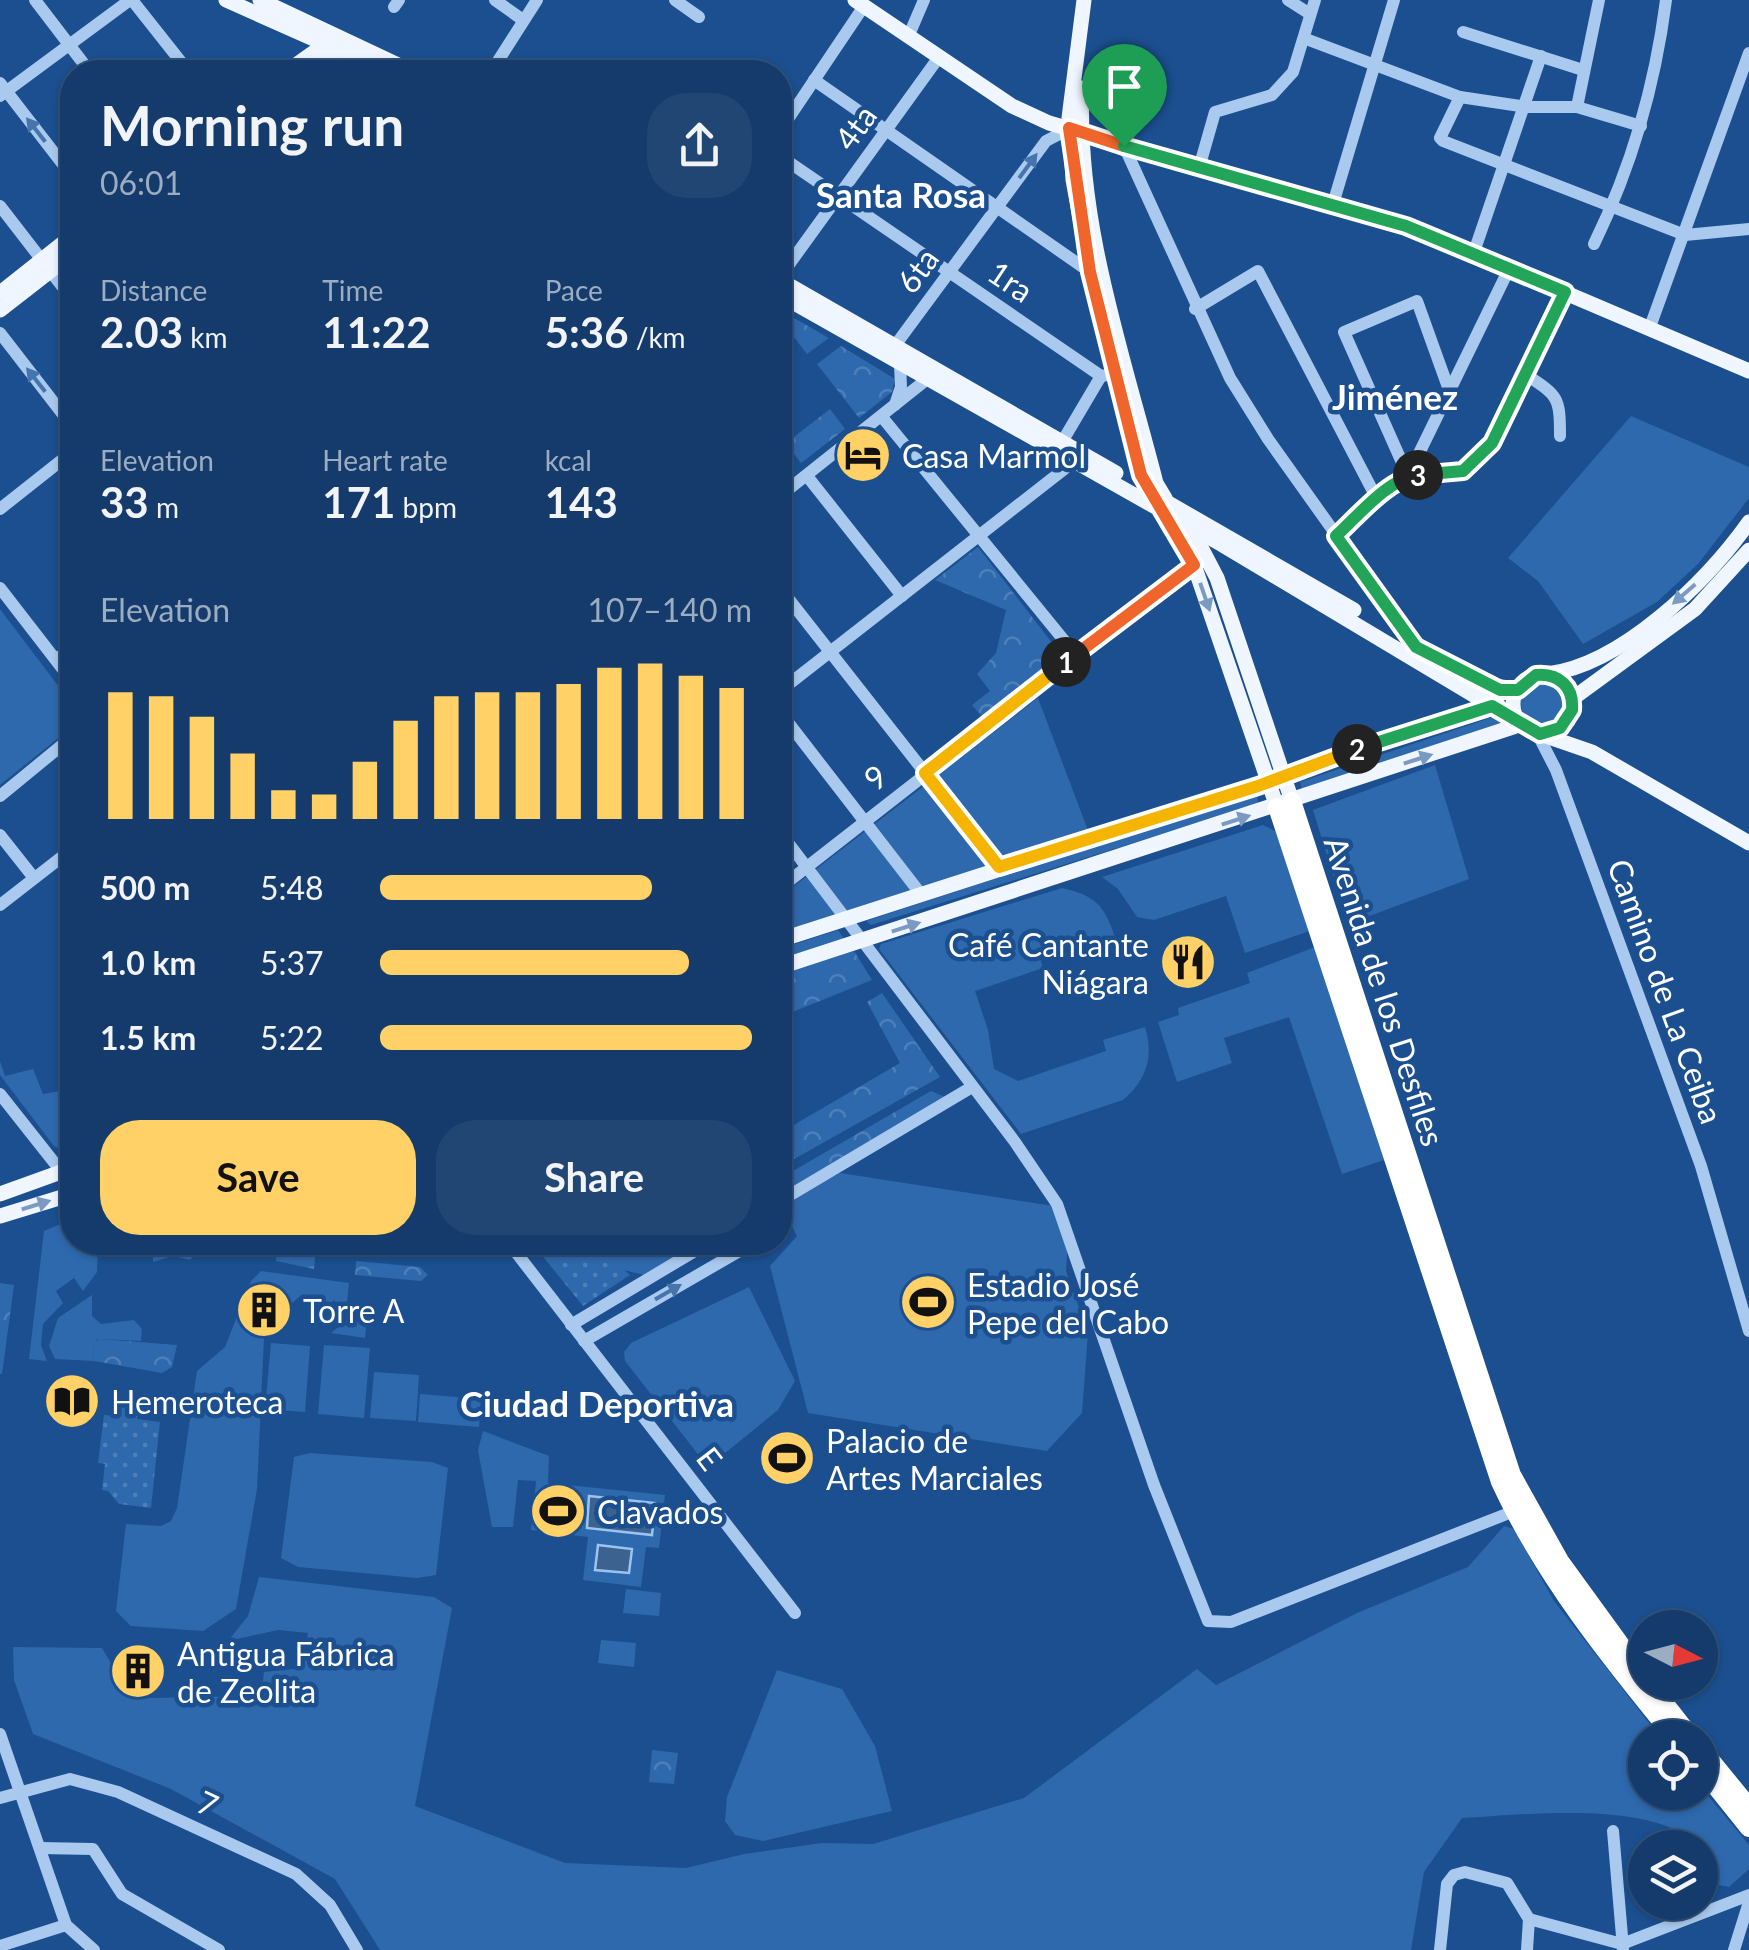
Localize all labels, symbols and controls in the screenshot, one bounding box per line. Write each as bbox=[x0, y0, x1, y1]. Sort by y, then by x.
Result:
pin bbox=[1082, 44, 1167, 147]
icon: arrive bbox=[1097, 59, 1152, 114]
text: Morning run bbox=[100, 92, 404, 158]
button: share bbox=[647, 93, 752, 198]
street label: 4ta bbox=[826, 97, 884, 157]
one-way arrow bbox=[26, 117, 47, 143]
one-way arrow bbox=[1017, 153, 1037, 179]
text: 06:01 bbox=[100, 163, 182, 202]
district label: Santa Rosa bbox=[816, 173, 986, 215]
street label: 6ta bbox=[888, 240, 946, 300]
street label: 1ra bbox=[981, 252, 1041, 310]
text: Distance bbox=[100, 273, 207, 307]
text: Time bbox=[322, 273, 383, 307]
text: Pace bbox=[545, 273, 603, 307]
text: 2.03 bbox=[100, 307, 183, 357]
text: 11:22 bbox=[322, 307, 431, 357]
text: 5:36 bbox=[545, 307, 629, 357]
text: km bbox=[183, 320, 227, 354]
text: /km bbox=[629, 320, 686, 354]
one-way arrow bbox=[27, 367, 47, 393]
district label: Jiménez bbox=[1332, 375, 1458, 417]
hotel icon: Casa Marmol bbox=[833, 425, 893, 485]
place label: Casa Marmol bbox=[902, 436, 1086, 475]
text: Elevation bbox=[100, 443, 214, 477]
text: Heart rate bbox=[322, 443, 448, 477]
text: kcal bbox=[545, 443, 592, 477]
pin: 3 bbox=[1393, 450, 1443, 500]
text: 3 bbox=[1410, 458, 1426, 492]
text: 33 bbox=[100, 477, 149, 527]
text: 171 bbox=[322, 477, 395, 527]
text: 143 bbox=[545, 477, 618, 527]
text: m bbox=[149, 490, 179, 524]
text: bpm bbox=[395, 490, 457, 524]
one-way arrow bbox=[1198, 582, 1213, 612]
one-way arrow bbox=[1672, 582, 1697, 604]
text: Elevation bbox=[100, 590, 230, 629]
text: 107–140 m bbox=[588, 590, 752, 629]
pin: 1 bbox=[1041, 637, 1091, 687]
text: 1 bbox=[1058, 645, 1074, 679]
pin: 2 bbox=[1332, 724, 1382, 774]
text: 2 bbox=[1349, 732, 1365, 766]
one-way arrow bbox=[1403, 751, 1433, 766]
street label: 9 bbox=[856, 756, 894, 798]
one-way arrow bbox=[1221, 812, 1251, 827]
street label: Avenida de los Desfiles bbox=[1317, 831, 1453, 1151]
street label: Camino de La Ceiba bbox=[1600, 853, 1732, 1129]
text: 500 m bbox=[100, 868, 190, 907]
text: 5:48 bbox=[260, 868, 324, 907]
one-way arrow bbox=[892, 918, 922, 933]
place label: Café Cantante Niágara bbox=[948, 925, 1149, 1001]
restaurant icon: Café Cantante Niágara bbox=[1158, 932, 1218, 992]
text: 1.0 km bbox=[100, 943, 196, 982]
text: 5:37 bbox=[260, 943, 324, 982]
text: 1.5 km bbox=[100, 1018, 196, 1057]
text: 5:22 bbox=[260, 1018, 324, 1057]
button: Save bbox=[100, 1120, 416, 1235]
button: Share bbox=[436, 1120, 752, 1235]
one-way arrow bbox=[21, 1197, 52, 1212]
place label: Estadio José Pepe del Cabo bbox=[967, 1265, 1169, 1341]
sports icon: Estadio José Pepe del Cabo bbox=[898, 1272, 958, 1332]
building icon: Torre A bbox=[234, 1280, 294, 1340]
one-way arrow bbox=[654, 1284, 683, 1301]
place label: Torre A bbox=[303, 1291, 405, 1330]
library icon: Hemeroteca bbox=[42, 1371, 102, 1431]
place label: Hemeroteca bbox=[111, 1382, 283, 1421]
district label: Ciudad Deportiva bbox=[460, 1382, 734, 1424]
place label: Palacio de Artes Marciales bbox=[826, 1421, 1043, 1497]
sports icon: Palacio de Artes Marciales bbox=[757, 1428, 817, 1488]
street label: E bbox=[689, 1439, 731, 1477]
sports icon: Clavados bbox=[528, 1481, 588, 1541]
place label: Clavados bbox=[597, 1492, 723, 1531]
north arrow bbox=[1628, 1610, 1718, 1700]
map controls bbox=[1628, 1610, 1718, 1920]
place label: Antigua Fábrica de Zeolita bbox=[177, 1634, 395, 1710]
building icon: Antigua Fábrica de Zeolita bbox=[108, 1641, 168, 1701]
button: locate bbox=[1628, 1720, 1718, 1810]
street label: 7 bbox=[191, 1781, 225, 1825]
button: layers bbox=[1628, 1830, 1718, 1920]

